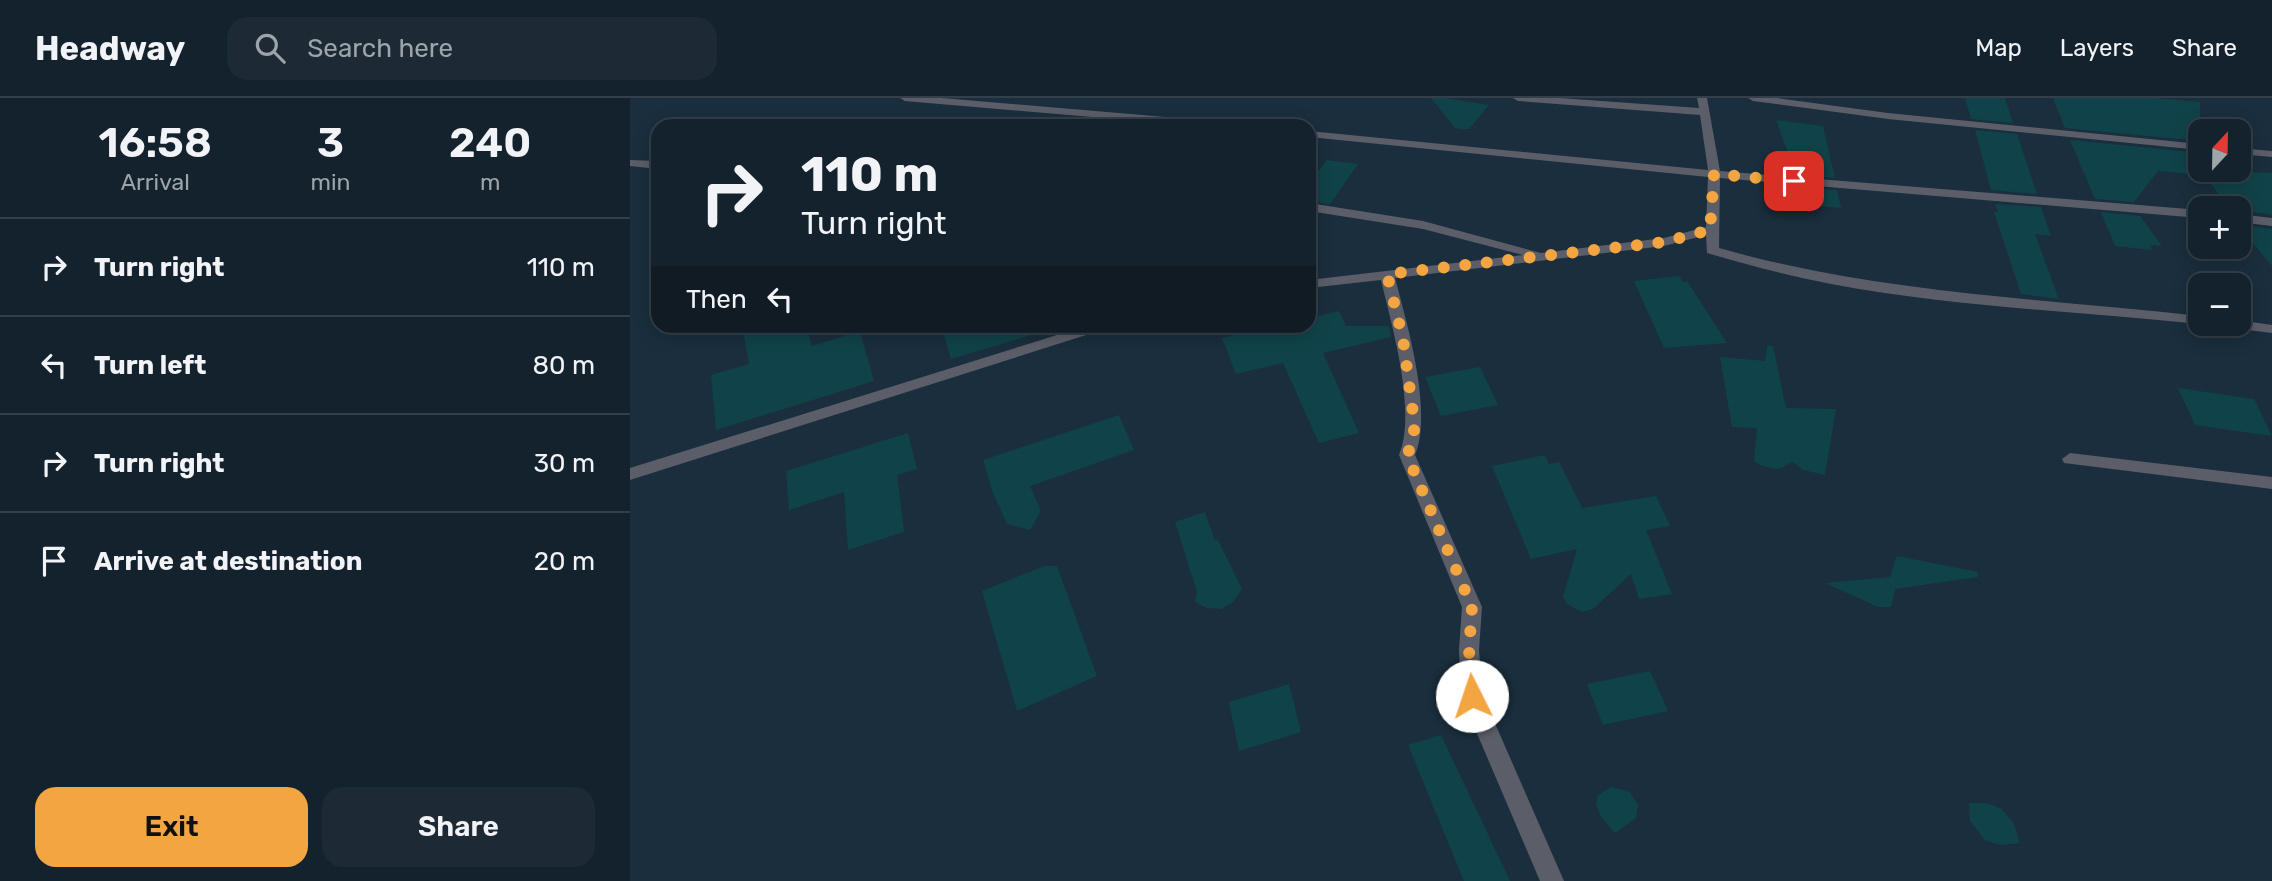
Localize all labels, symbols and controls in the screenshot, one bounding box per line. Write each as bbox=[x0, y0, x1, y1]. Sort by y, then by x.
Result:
search box bbox=[227, 17, 717, 80]
text: Headway bbox=[35, 29, 185, 68]
icon: search bbox=[251, 29, 289, 67]
text: Search here bbox=[307, 33, 453, 64]
text: Map bbox=[1975, 34, 2022, 62]
text: Layers bbox=[2060, 34, 2134, 62]
text: Share bbox=[2172, 34, 2237, 62]
text: 16:58 bbox=[99, 118, 212, 168]
text: 3 bbox=[317, 118, 344, 168]
text: 240 bbox=[449, 118, 531, 168]
north arrow bbox=[2188, 119, 2250, 182]
map controls bbox=[2188, 119, 2251, 336]
text: 110 m bbox=[801, 145, 938, 203]
icon: right bbox=[686, 147, 777, 238]
pin bbox=[1764, 151, 1824, 211]
icon: arrive bbox=[1775, 162, 1813, 200]
text: Arrival bbox=[121, 168, 190, 196]
text: min bbox=[310, 168, 350, 196]
text: m bbox=[480, 168, 500, 196]
button: + bbox=[2188, 196, 2251, 259]
text: Turn right bbox=[801, 204, 946, 242]
icon: right bbox=[35, 248, 73, 286]
text: Turn right bbox=[94, 252, 224, 283]
text: 110 m bbox=[527, 252, 595, 283]
button: − bbox=[2188, 273, 2251, 336]
icon: left bbox=[761, 280, 799, 318]
text: Then bbox=[686, 284, 747, 315]
icon: left bbox=[35, 346, 73, 384]
text: Turn left bbox=[94, 350, 206, 381]
text: 80 m bbox=[532, 350, 595, 381]
icon: right bbox=[35, 444, 73, 482]
text: Turn right bbox=[94, 448, 224, 479]
text: 30 m bbox=[533, 448, 595, 479]
icon: arrive bbox=[35, 542, 73, 580]
text: Arrive at destination bbox=[94, 546, 362, 577]
text: 20 m bbox=[534, 546, 595, 577]
position arrow bbox=[1435, 659, 1509, 733]
button: Exit bbox=[35, 787, 308, 867]
button: Share bbox=[322, 787, 595, 867]

